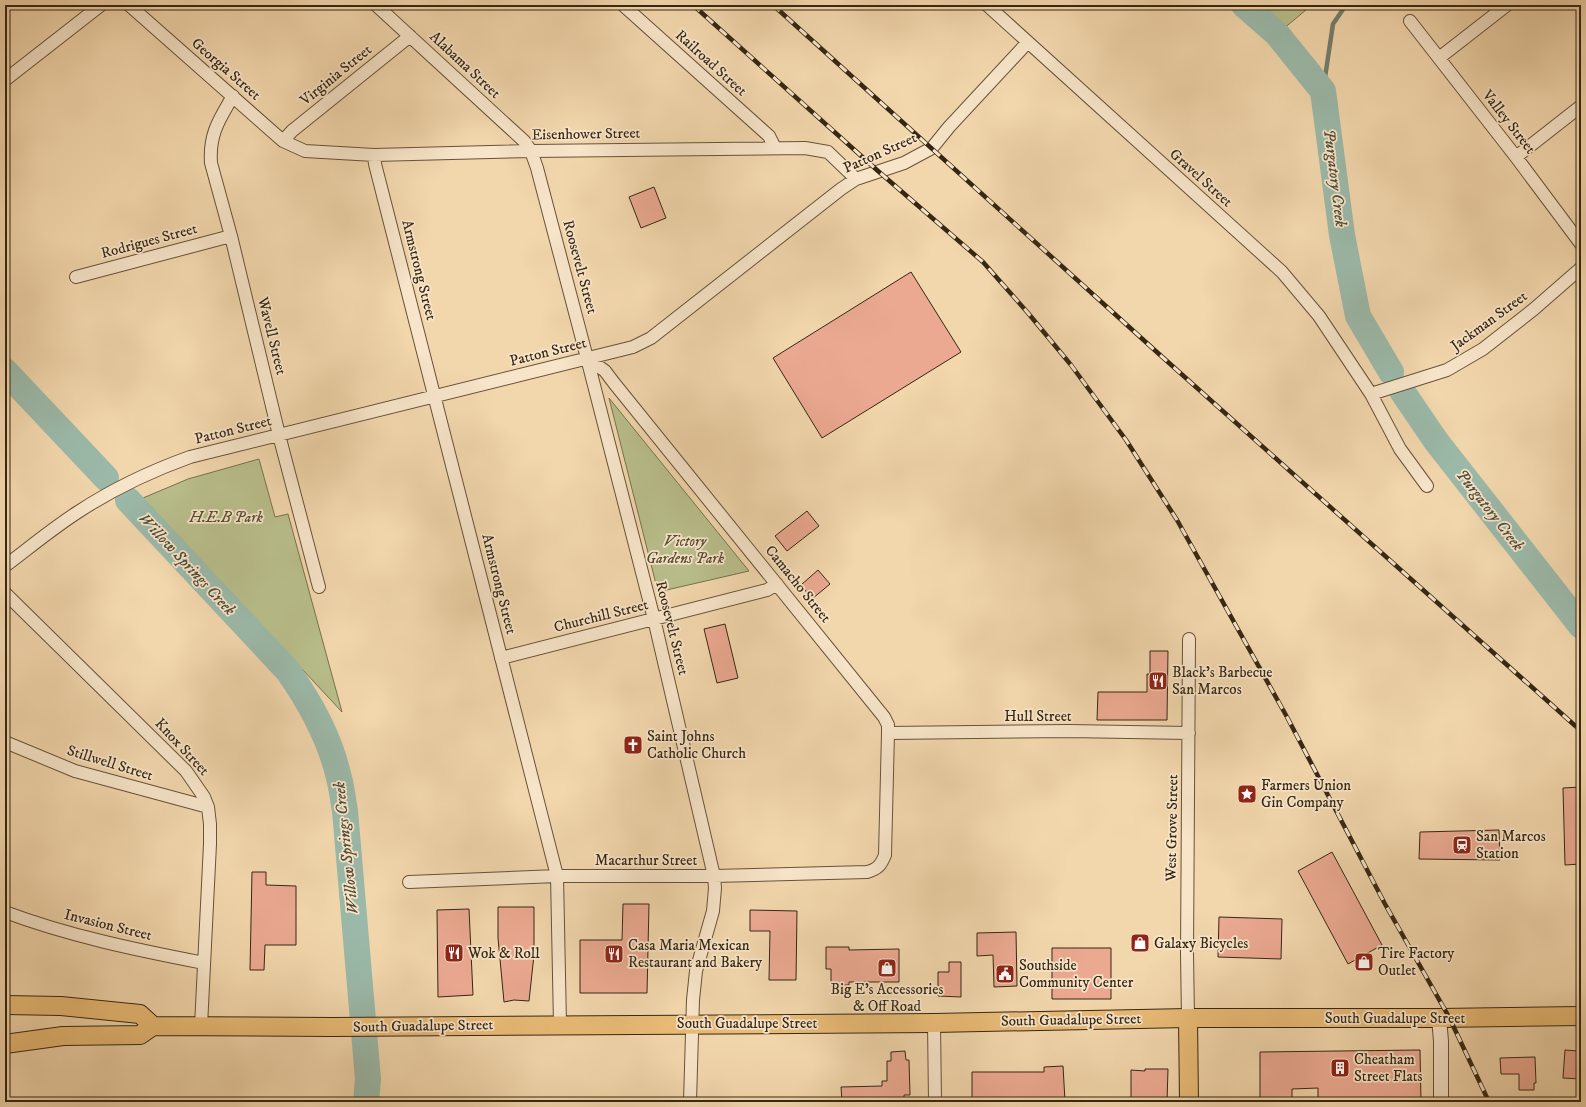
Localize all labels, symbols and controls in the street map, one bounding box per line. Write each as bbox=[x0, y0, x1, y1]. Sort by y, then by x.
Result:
street label: Railroad Street bbox=[671, 26, 751, 100]
street label: Alabama Street bbox=[426, 27, 505, 103]
street label: Georgia Street bbox=[187, 34, 265, 104]
street label: Virginia Street bbox=[296, 40, 376, 110]
street label: Valley Street bbox=[1478, 85, 1540, 158]
street label: Eisenhower Street bbox=[531, 124, 641, 144]
street label: Patton Street bbox=[840, 128, 920, 178]
water label: Purgatory Creek bbox=[1319, 128, 1351, 228]
street label: Gravel Street bbox=[1166, 145, 1237, 211]
street label: Armstrong Street bbox=[397, 218, 441, 322]
street label: Roosevelt Street bbox=[558, 218, 602, 316]
street label: Rodrigues Street bbox=[99, 219, 199, 263]
street label: Jackman Street bbox=[1445, 287, 1531, 356]
street label: Wavell Street bbox=[253, 294, 291, 377]
street label: Patton Street bbox=[508, 333, 589, 371]
street label: Patton Street bbox=[193, 411, 274, 449]
water label: Purgatory Creek bbox=[1452, 465, 1528, 555]
park label: H.E.B Park bbox=[188, 508, 264, 527]
water label: Willow Springs Creek bbox=[134, 509, 240, 620]
street label: Armstrong Street bbox=[477, 532, 521, 636]
park label: Victory Gardens Park bbox=[646, 532, 725, 568]
street label: Camacho Street bbox=[761, 541, 835, 627]
street label: Roosevelt Street bbox=[651, 579, 693, 677]
street label: Churchill Street bbox=[552, 595, 650, 637]
place label: Black's Barbecue San Marcos bbox=[1172, 663, 1273, 699]
restaurant icon: Black's Barbecue San Marcos bbox=[1147, 670, 1169, 692]
street label: Hull Street bbox=[1004, 707, 1072, 726]
street label: Knox Street bbox=[151, 714, 214, 780]
place label: Saint Johns Catholic Church bbox=[647, 727, 746, 763]
church icon: Saint Johns Catholic Church bbox=[622, 734, 644, 756]
street label: Stillwell Street bbox=[65, 741, 155, 785]
street label: West Grove Street bbox=[1162, 774, 1182, 883]
place label: Farmers Union Gin Company bbox=[1261, 776, 1351, 812]
water label: Willow Springs Creek bbox=[329, 780, 363, 915]
place icon: Farmers Union Gin Company bbox=[1236, 783, 1258, 805]
place label: San Marcos Station bbox=[1476, 827, 1546, 863]
station icon: San Marcos Station bbox=[1451, 834, 1473, 856]
street label: Macarthur Street bbox=[595, 851, 697, 870]
street label: Invasion Street bbox=[62, 905, 154, 945]
shop icon: Galaxy Bicycles bbox=[1129, 932, 1151, 954]
place label: Galaxy Bicycles bbox=[1154, 934, 1248, 953]
place label: Casa Maria Mexican Restaurant and Bakery bbox=[628, 936, 763, 972]
restaurant icon: Wok & Roll bbox=[443, 942, 465, 964]
restaurant icon: Casa Maria Mexican Restaurant and Bakery bbox=[603, 943, 625, 965]
place label: Wok & Roll bbox=[467, 944, 540, 963]
place label: Tire Factory Outlet bbox=[1378, 944, 1455, 980]
shop icon: Tire Factory Outlet bbox=[1353, 951, 1375, 973]
place label: Southside Community Center bbox=[1019, 956, 1134, 992]
shop icon: Big E's Accessories & Off Road bbox=[876, 957, 898, 979]
public building icon: Southside Community Center bbox=[994, 963, 1016, 985]
place label: Big E's Accessories & Off Road bbox=[831, 980, 943, 1016]
street label: South Guadalupe Street bbox=[1001, 1009, 1142, 1031]
street label: South Guadalupe Street bbox=[1325, 1009, 1465, 1028]
street label: South Guadalupe Street bbox=[677, 1014, 817, 1033]
street label: South Guadalupe Street bbox=[353, 1015, 494, 1037]
place label: Cheatham Street Flats bbox=[1354, 1050, 1423, 1086]
building icon: Cheatham Street Flats bbox=[1329, 1057, 1351, 1079]

